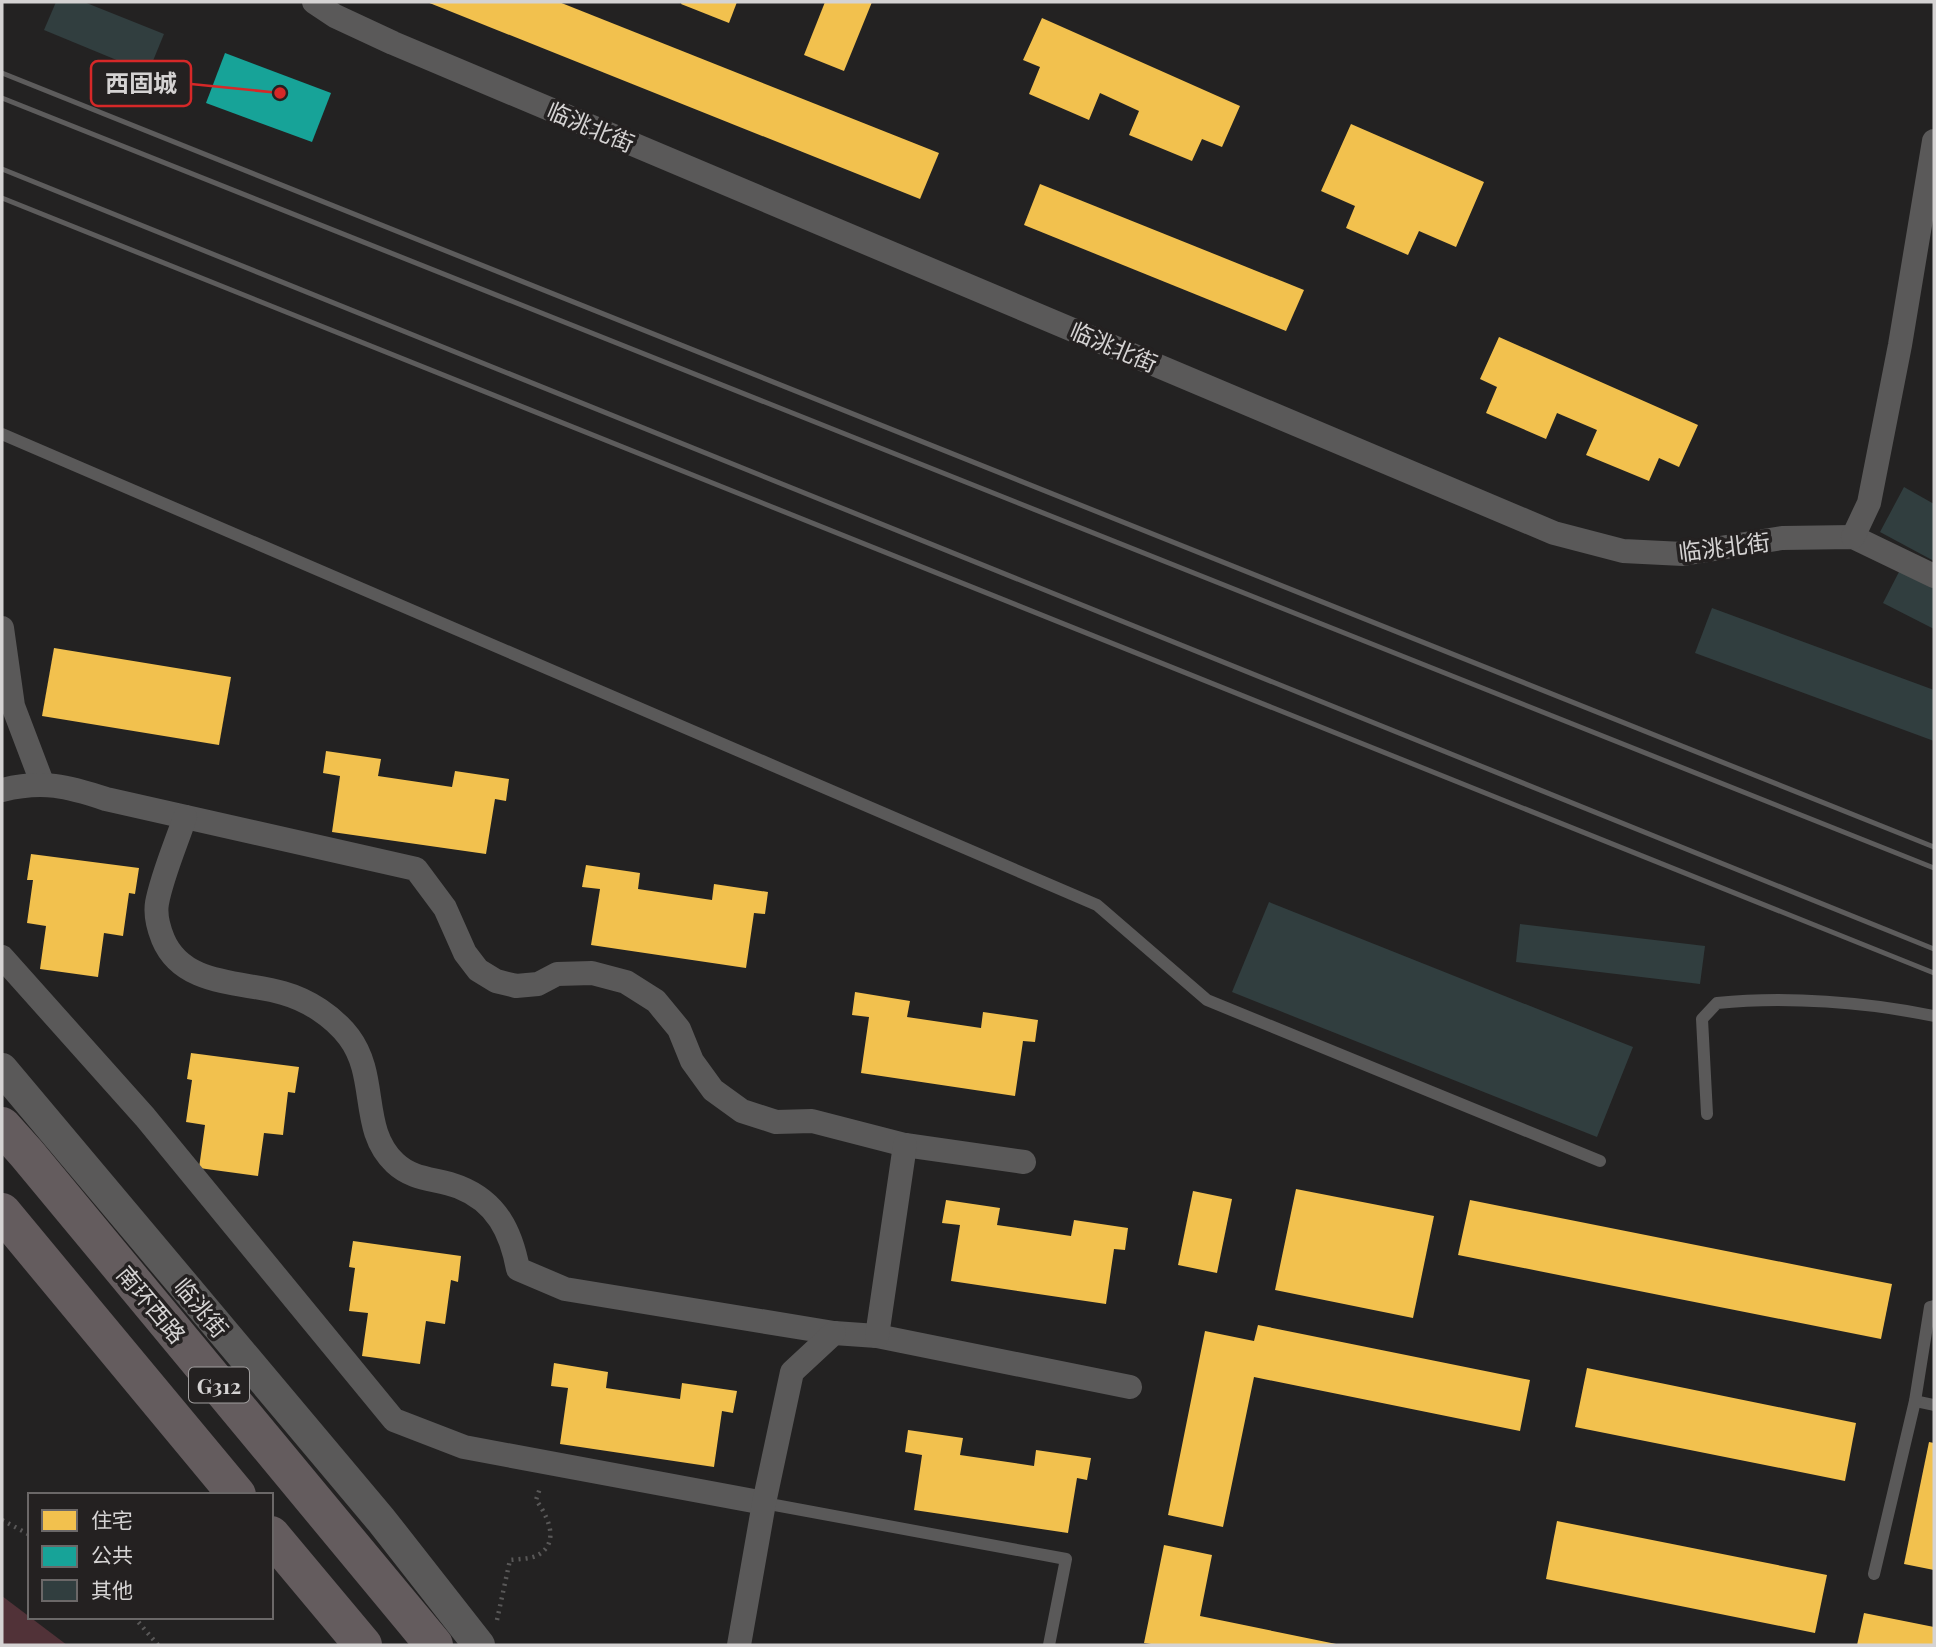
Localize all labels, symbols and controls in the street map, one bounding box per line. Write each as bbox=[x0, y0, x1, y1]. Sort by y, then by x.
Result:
callout: 西固城 bbox=[91, 61, 191, 106]
text: 西固城 bbox=[105, 66, 177, 98]
street label: 临洮北街 bbox=[543, 94, 639, 158]
street label: 临洮北街 bbox=[1066, 314, 1162, 378]
street label: 临洮北街 bbox=[1676, 525, 1772, 567]
street label: 南环西路 bbox=[111, 1259, 193, 1349]
street label: 临洮街 bbox=[168, 1271, 236, 1343]
road number: G312 bbox=[189, 1368, 249, 1402]
legend bbox=[28, 1493, 273, 1619]
text: 住宅 bbox=[91, 1505, 133, 1533]
text: 公共 bbox=[91, 1540, 133, 1568]
text: 其他 bbox=[91, 1575, 133, 1603]

